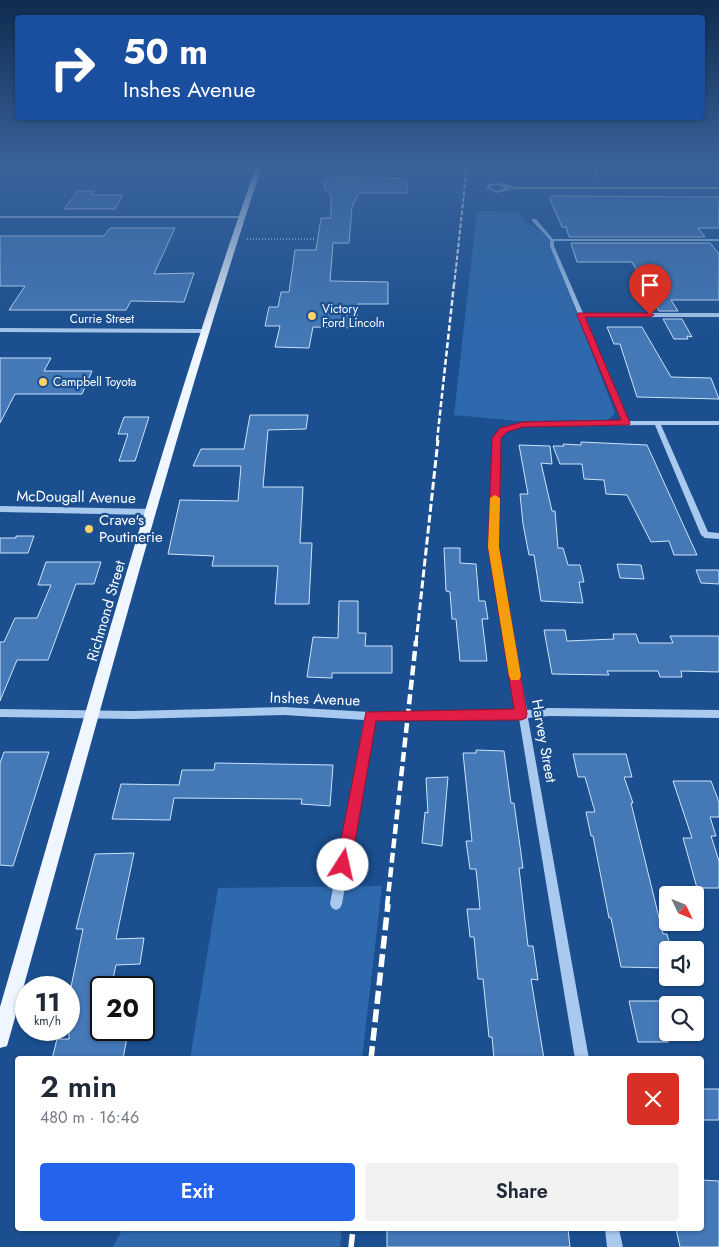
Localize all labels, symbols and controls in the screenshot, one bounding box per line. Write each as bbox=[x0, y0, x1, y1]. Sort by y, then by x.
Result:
text: 50 m bbox=[123, 27, 208, 77]
icon: right bbox=[40, 35, 105, 100]
text: Inshes Avenue bbox=[123, 73, 256, 105]
pin bbox=[629, 264, 671, 315]
icon: arrive bbox=[636, 271, 664, 299]
place label: Victory Ford Lincoln bbox=[322, 300, 385, 332]
street label: Currie Street bbox=[70, 310, 134, 328]
marker: Victory Ford Lincoln bbox=[306, 310, 318, 322]
place label: Campbell Toyota bbox=[53, 373, 137, 391]
marker: Campbell Toyota bbox=[37, 376, 49, 388]
street label: McDougall Avenue bbox=[16, 485, 136, 509]
place label: Crave's Poutinerie bbox=[99, 509, 163, 548]
marker: Crave's Poutinerie bbox=[83, 523, 95, 535]
street label: Richmond Street bbox=[81, 558, 131, 664]
street label: Inshes Avenue bbox=[269, 686, 361, 712]
street label: Harvey Street bbox=[526, 698, 562, 785]
position arrow bbox=[316, 838, 368, 890]
north arrow bbox=[659, 886, 704, 931]
map controls bbox=[659, 886, 704, 1041]
button: sound bbox=[659, 941, 704, 986]
speed limit sign: 20 bbox=[90, 976, 155, 1041]
text: 11 bbox=[35, 984, 60, 1020]
button: search bbox=[659, 996, 704, 1041]
text: km/h bbox=[34, 1012, 61, 1030]
text: 2 min bbox=[40, 1065, 117, 1108]
button: close bbox=[627, 1073, 679, 1125]
text: 480 m · 16:46 bbox=[40, 1106, 139, 1129]
button: Exit bbox=[40, 1163, 355, 1221]
button: Share bbox=[365, 1163, 679, 1221]

